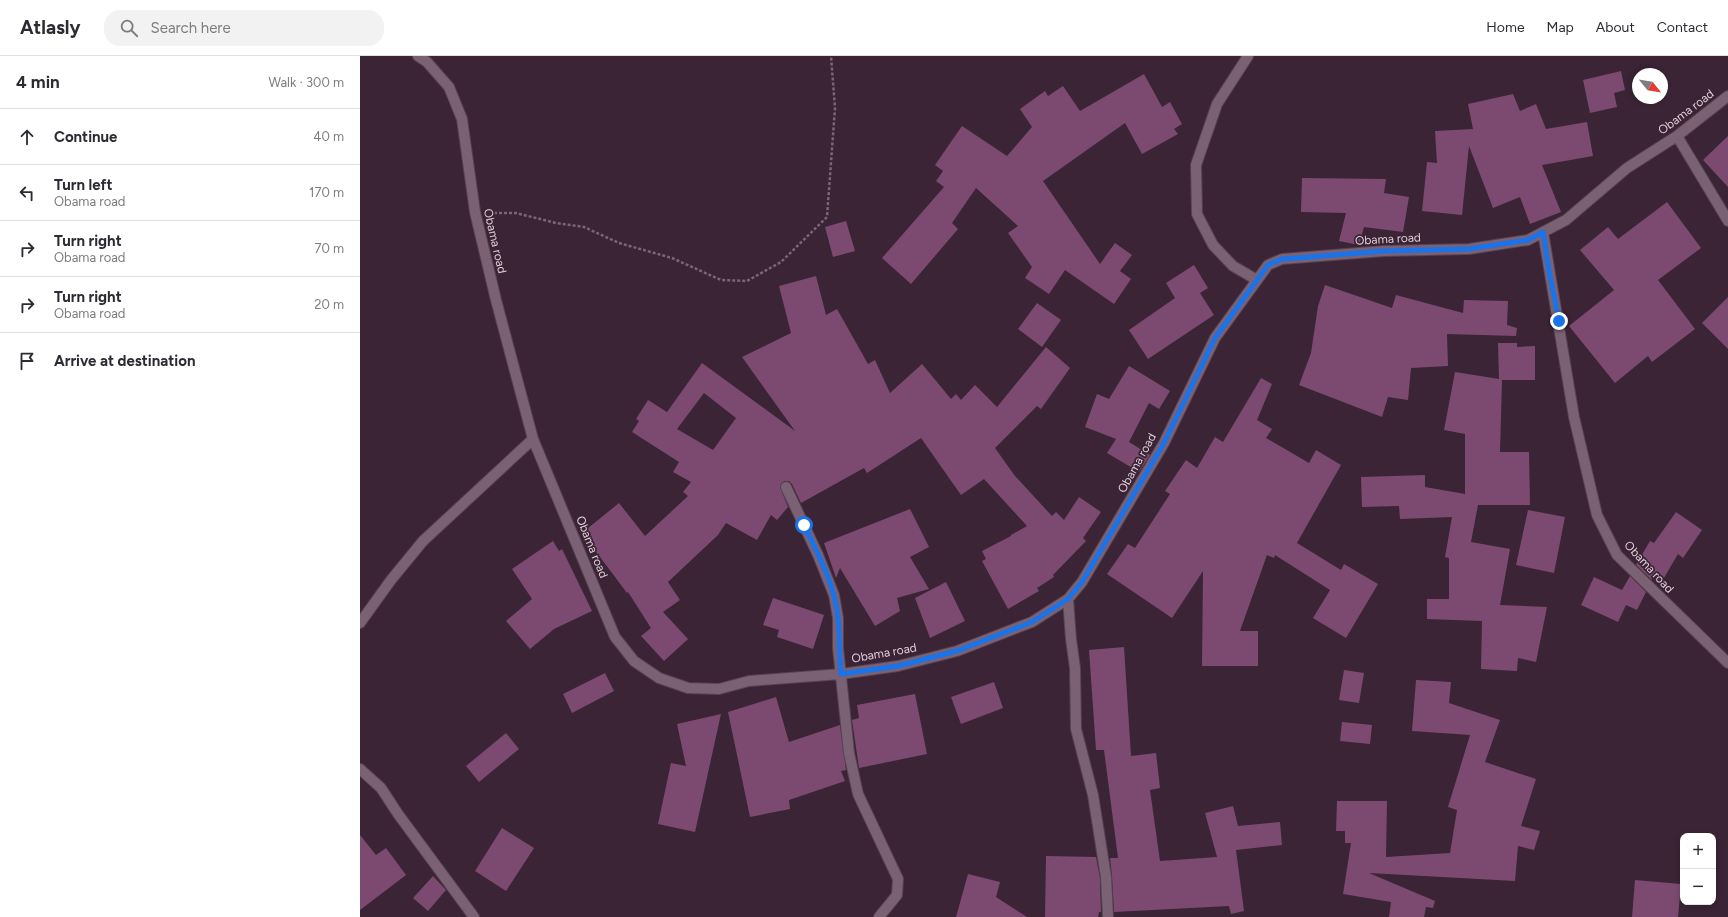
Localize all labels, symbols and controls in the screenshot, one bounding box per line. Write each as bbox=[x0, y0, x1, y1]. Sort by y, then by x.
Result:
search box bbox=[104, 10, 384, 46]
text: Atlasly bbox=[20, 16, 80, 39]
icon: search bbox=[118, 17, 140, 39]
text: Search here bbox=[150, 19, 231, 37]
text: Home bbox=[1486, 19, 1525, 36]
text: Map bbox=[1547, 19, 1574, 36]
text: About bbox=[1596, 19, 1635, 36]
text: Contact bbox=[1657, 19, 1708, 36]
north arrow bbox=[1632, 68, 1668, 104]
text: 4 min bbox=[16, 72, 60, 92]
text: Walk · 300 m bbox=[269, 75, 344, 90]
street label: Obama road bbox=[1655, 87, 1717, 137]
icon: ahead bbox=[16, 126, 38, 148]
text: Continue bbox=[54, 128, 117, 146]
text: 40 m bbox=[313, 129, 344, 144]
text: Turn left bbox=[54, 176, 112, 194]
icon: left bbox=[16, 182, 38, 204]
text: 170 m bbox=[309, 185, 344, 200]
text: Obama road bbox=[54, 194, 125, 209]
street label: Obama road bbox=[481, 207, 509, 275]
street label: Obama road bbox=[1355, 230, 1421, 248]
text: Turn right bbox=[54, 232, 122, 250]
icon: right bbox=[16, 238, 38, 260]
text: 70 m bbox=[314, 241, 344, 256]
text: Obama road bbox=[54, 250, 125, 265]
text: Turn right bbox=[54, 288, 122, 306]
icon: right bbox=[16, 294, 38, 316]
text: 20 m bbox=[314, 297, 344, 312]
text: Obama road bbox=[54, 306, 125, 321]
route end bbox=[1550, 312, 1568, 330]
icon: arrive bbox=[16, 350, 38, 372]
text: Arrive at destination bbox=[54, 352, 195, 370]
street label: Obama road bbox=[1115, 431, 1159, 495]
street label: Obama road bbox=[573, 514, 611, 580]
route start bbox=[795, 516, 813, 534]
street label: Obama road bbox=[1621, 538, 1677, 596]
street label: Obama road bbox=[850, 640, 918, 666]
map controls bbox=[1680, 833, 1716, 905]
button: + bbox=[1680, 833, 1716, 869]
button: − bbox=[1680, 869, 1716, 905]

